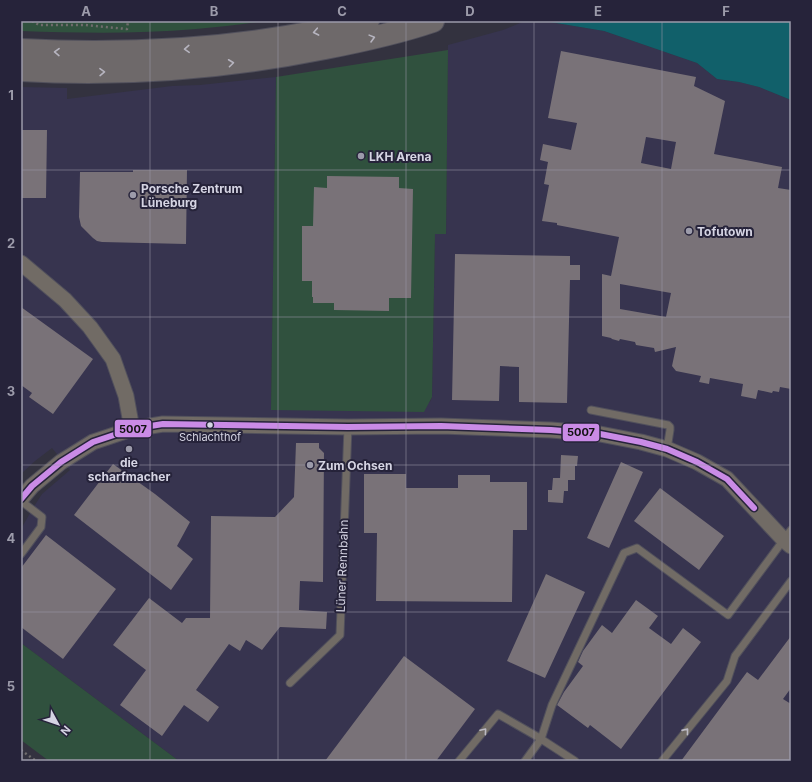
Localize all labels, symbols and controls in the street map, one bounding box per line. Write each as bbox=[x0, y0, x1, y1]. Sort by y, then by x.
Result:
text: A bbox=[81, 3, 91, 19]
text: B bbox=[210, 3, 219, 19]
text: C bbox=[337, 3, 347, 19]
text: D bbox=[465, 3, 475, 19]
text: E bbox=[594, 3, 602, 19]
text: F bbox=[722, 3, 730, 19]
one-way arrow bbox=[313, 27, 319, 35]
one-way arrow bbox=[369, 34, 376, 43]
one-way arrow bbox=[184, 45, 190, 54]
one-way arrow bbox=[54, 47, 60, 56]
one-way arrow bbox=[228, 59, 234, 68]
one-way arrow bbox=[99, 67, 105, 76]
text: 1 bbox=[8, 87, 14, 103]
place label: LKH Arena bbox=[369, 149, 431, 164]
marker: LKH Arena bbox=[356, 151, 366, 161]
place label: Porsche Zentrum Lüneburg bbox=[141, 181, 243, 210]
marker: Porsche Zentrum Lüneburg bbox=[128, 190, 138, 200]
place label: Tofutown bbox=[697, 224, 753, 239]
marker: Tofutown bbox=[684, 226, 694, 236]
text: 2 bbox=[7, 235, 15, 251]
text: 3 bbox=[7, 383, 15, 399]
line badge: 5007 bbox=[114, 419, 152, 438]
marker: Schlachthof bbox=[205, 420, 215, 430]
text: 5007 bbox=[119, 422, 147, 436]
line badge: 5007 bbox=[562, 423, 600, 442]
text: 5007 bbox=[567, 425, 595, 439]
place label: Schlachthof bbox=[179, 430, 241, 444]
marker: die scharfmacher bbox=[124, 444, 134, 454]
place label: die scharfmacher bbox=[88, 455, 170, 484]
place label: Zum Ochsen bbox=[318, 458, 392, 473]
marker: Zum Ochsen bbox=[305, 460, 315, 470]
street label: Lüner Rennbahn bbox=[333, 519, 351, 613]
text: 4 bbox=[7, 530, 16, 546]
text: 5 bbox=[7, 678, 15, 694]
north arrow bbox=[38, 704, 78, 744]
text: N bbox=[58, 723, 74, 738]
one-way arrow bbox=[480, 728, 487, 736]
one-way arrow bbox=[682, 728, 689, 735]

